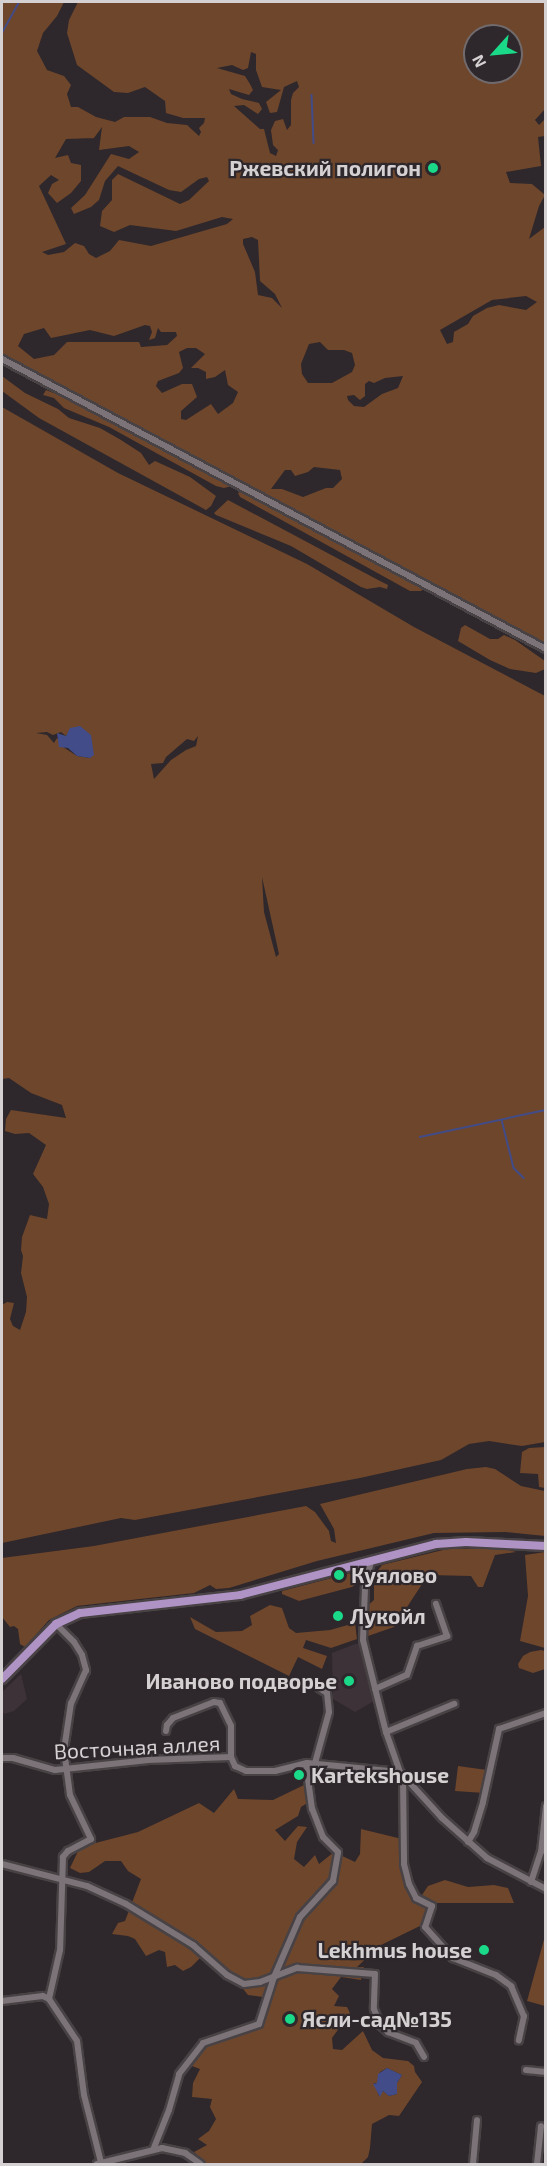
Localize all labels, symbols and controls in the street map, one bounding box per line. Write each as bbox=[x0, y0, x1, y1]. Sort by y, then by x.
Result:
north arrow bbox=[463, 24, 523, 84]
text: N bbox=[467, 52, 489, 71]
place label: Ржевский полигон bbox=[229, 155, 421, 181]
marker: Ржевский полигон bbox=[426, 161, 440, 175]
place label: Куялово bbox=[351, 1562, 437, 1588]
marker: Куялово bbox=[332, 1568, 346, 1582]
place label: Лукойл bbox=[350, 1603, 426, 1629]
marker: Лукойл bbox=[331, 1609, 345, 1623]
place label: Иваново подворье bbox=[146, 1668, 337, 1694]
marker: Иваново подворье bbox=[342, 1674, 356, 1688]
street label: Восточная аллея bbox=[53, 1730, 221, 1764]
place label: Kartekshouse bbox=[311, 1762, 449, 1788]
marker: Kartekshouse bbox=[292, 1768, 306, 1782]
place label: Lekhmus house bbox=[317, 1937, 472, 1963]
marker: Lekhmus house bbox=[477, 1943, 491, 1957]
place label: Ясли-сад№135 bbox=[302, 2006, 452, 2032]
marker: Ясли-сад№135 bbox=[283, 2012, 297, 2026]

